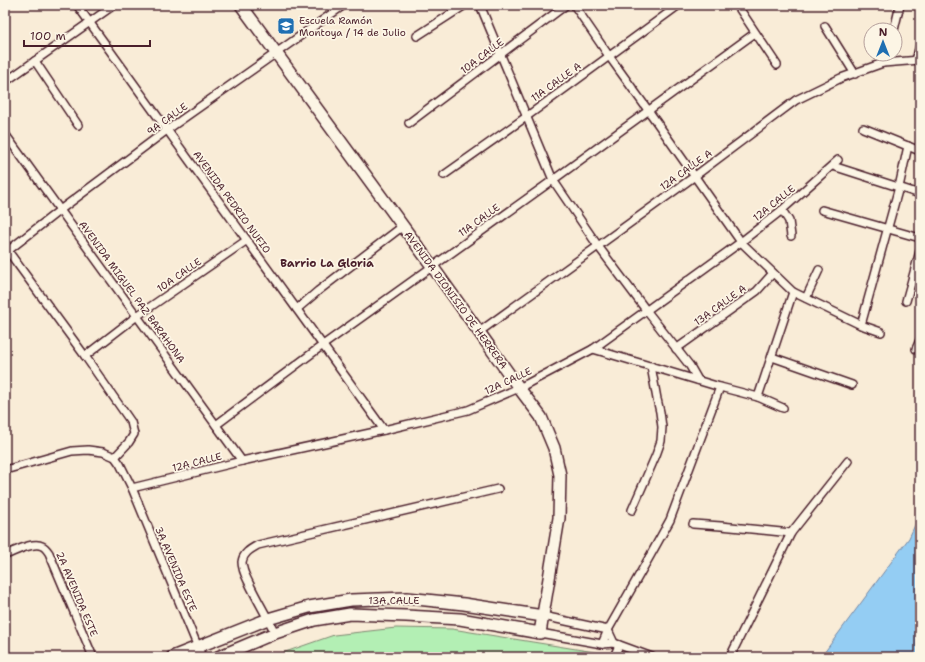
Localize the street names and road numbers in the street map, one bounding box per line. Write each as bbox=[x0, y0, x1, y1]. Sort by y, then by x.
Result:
street label: 10A CALLE bbox=[458, 35, 506, 77]
street label: 11A CALLE A bbox=[528, 59, 584, 105]
street label: 9A CALLE bbox=[144, 100, 190, 138]
street label: 12A CALLE A bbox=[657, 147, 715, 193]
street label: AVENIDA PEDRIO NUFIO bbox=[190, 148, 274, 256]
street label: 12A CALLE bbox=[750, 182, 798, 224]
street label: 11A CALLE bbox=[456, 201, 502, 239]
street label: AVENIDA MIGUEL PAZ BARAHONA bbox=[76, 218, 188, 366]
street label: AVENIDA DIONISIO DE HERRERA bbox=[402, 229, 510, 371]
street label: 10A CALLE bbox=[154, 255, 204, 295]
street label: 13A CALLE A bbox=[691, 282, 749, 328]
street label: 12A CALLE bbox=[482, 364, 534, 398]
street label: 12A CALLE bbox=[171, 450, 223, 474]
street label: 3A AVENIDA ESTE bbox=[152, 525, 200, 613]
street label: 2A AVENIDA ESTE bbox=[53, 550, 101, 638]
street label: 13A CALLE bbox=[369, 594, 419, 607]

